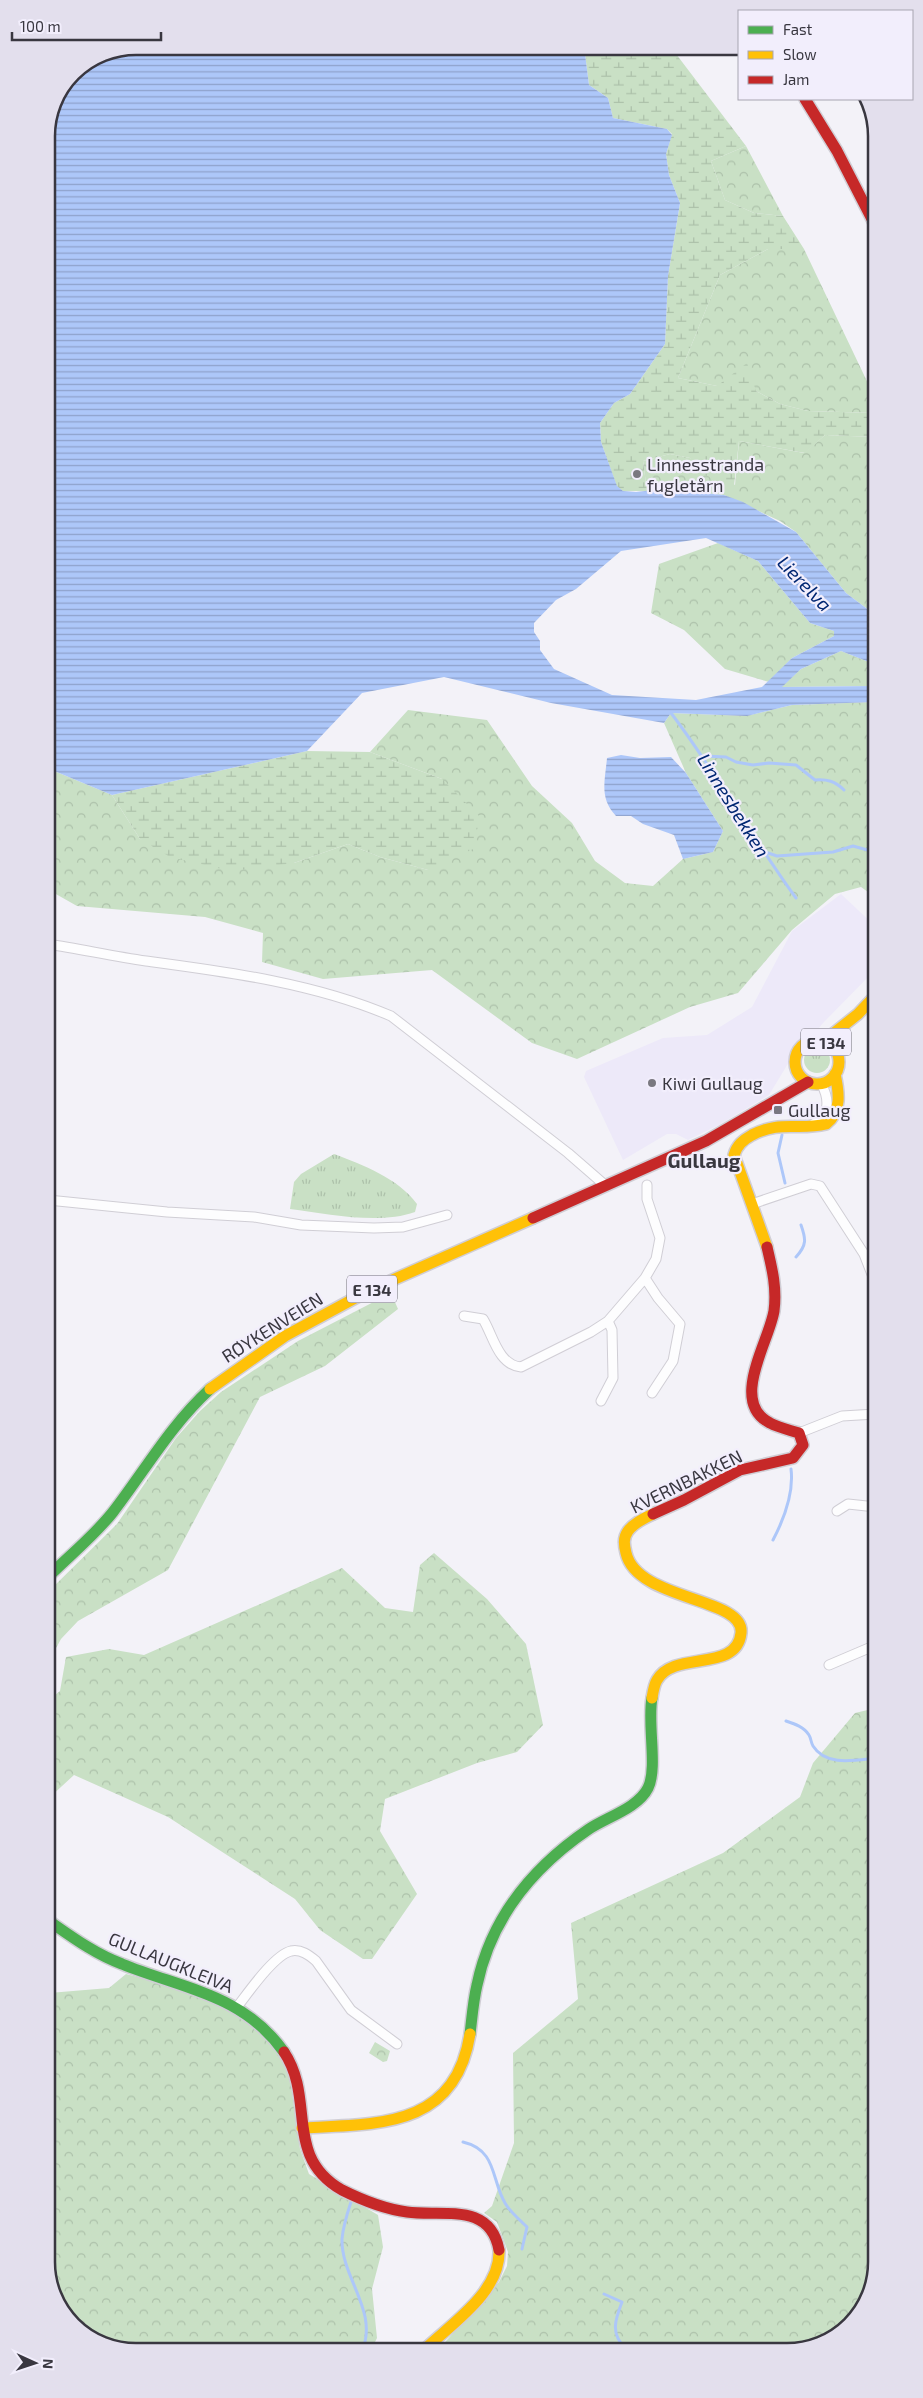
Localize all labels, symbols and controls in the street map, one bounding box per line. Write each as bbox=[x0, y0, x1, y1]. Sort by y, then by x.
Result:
scale bar bbox=[12, 10, 161, 42]
legend bbox=[738, 10, 913, 100]
text: 100 m bbox=[20, 17, 61, 35]
text: Fast bbox=[783, 20, 813, 38]
text: Slow bbox=[783, 45, 817, 63]
text: Jam bbox=[783, 70, 809, 88]
place label: Linnesstranda fugletårn bbox=[647, 453, 764, 496]
marker: Linnesstranda fugletårn bbox=[631, 468, 643, 480]
water label: Lierelva bbox=[773, 550, 837, 616]
water label: Linnesbekken bbox=[693, 749, 775, 861]
road number: E 134 bbox=[801, 1028, 851, 1056]
place label: Kiwi Gullaug bbox=[662, 1072, 763, 1094]
marker: Kiwi Gullaug bbox=[646, 1077, 658, 1089]
place label: Gullaug bbox=[788, 1099, 850, 1121]
marker: Gullaug bbox=[772, 1104, 784, 1116]
district label: Gullaug bbox=[668, 1148, 741, 1172]
road number: E 134 bbox=[347, 1276, 397, 1302]
street label: RØYKENVEIEN bbox=[217, 1287, 327, 1367]
street label: KVERNBAKKEN bbox=[626, 1444, 746, 1518]
street label: GULLAUGKLEIVA bbox=[105, 1927, 237, 1997]
north arrow bbox=[10, 2338, 60, 2388]
text: N bbox=[40, 2358, 57, 2369]

